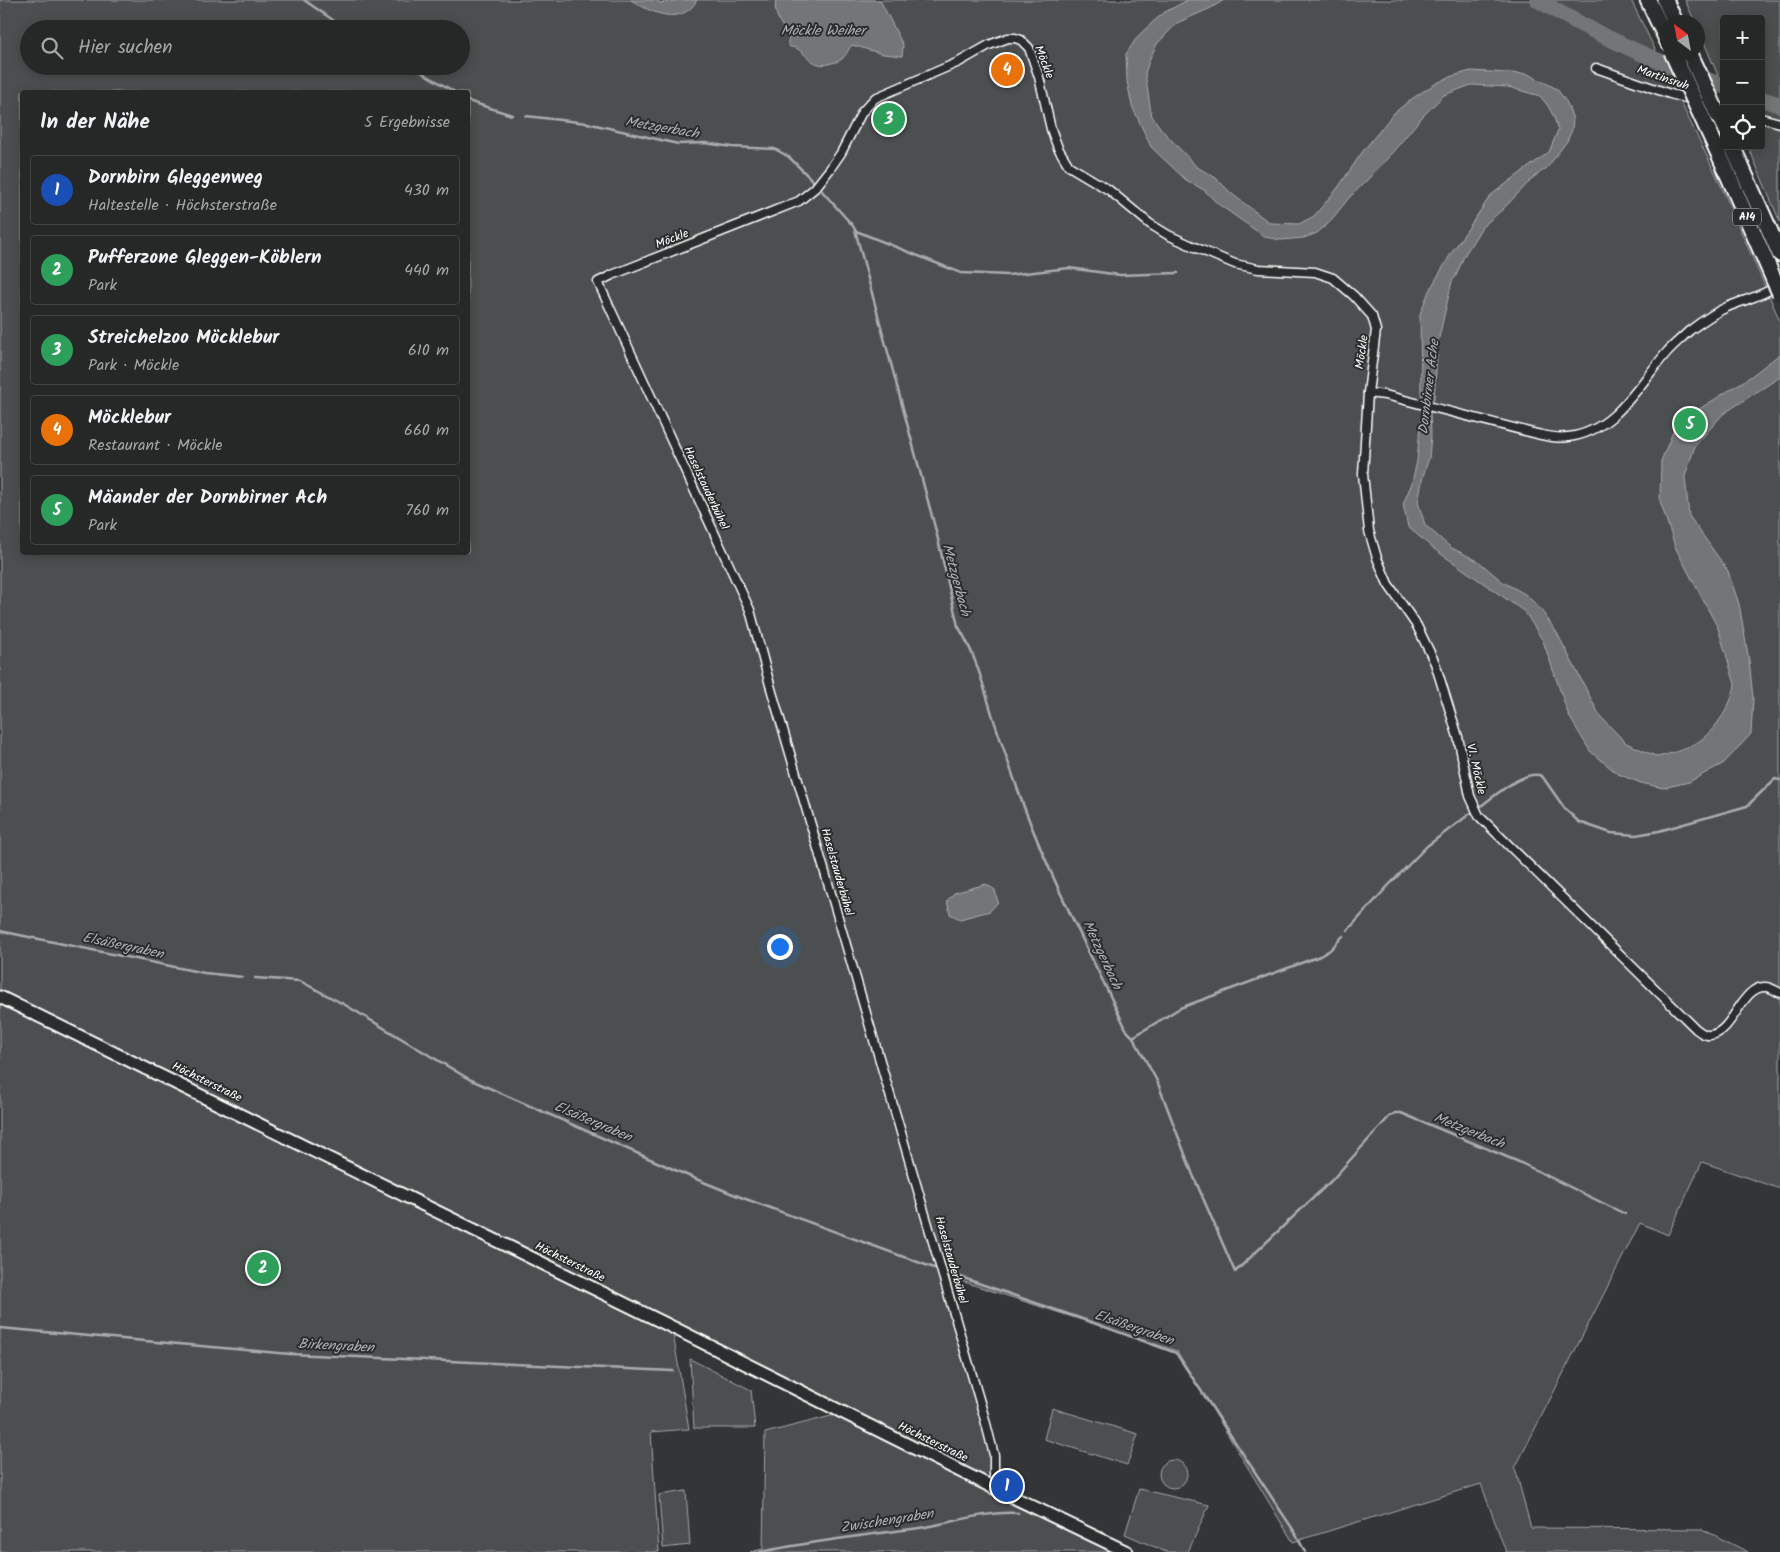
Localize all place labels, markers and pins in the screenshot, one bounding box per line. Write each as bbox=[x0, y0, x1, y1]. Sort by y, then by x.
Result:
pin: 4 bbox=[991, 51, 1023, 89]
pin: 3 bbox=[873, 100, 905, 138]
pin: 5 bbox=[1674, 405, 1706, 443]
pin: 2 bbox=[247, 1249, 279, 1287]
pin: 1 bbox=[991, 1467, 1023, 1505]

